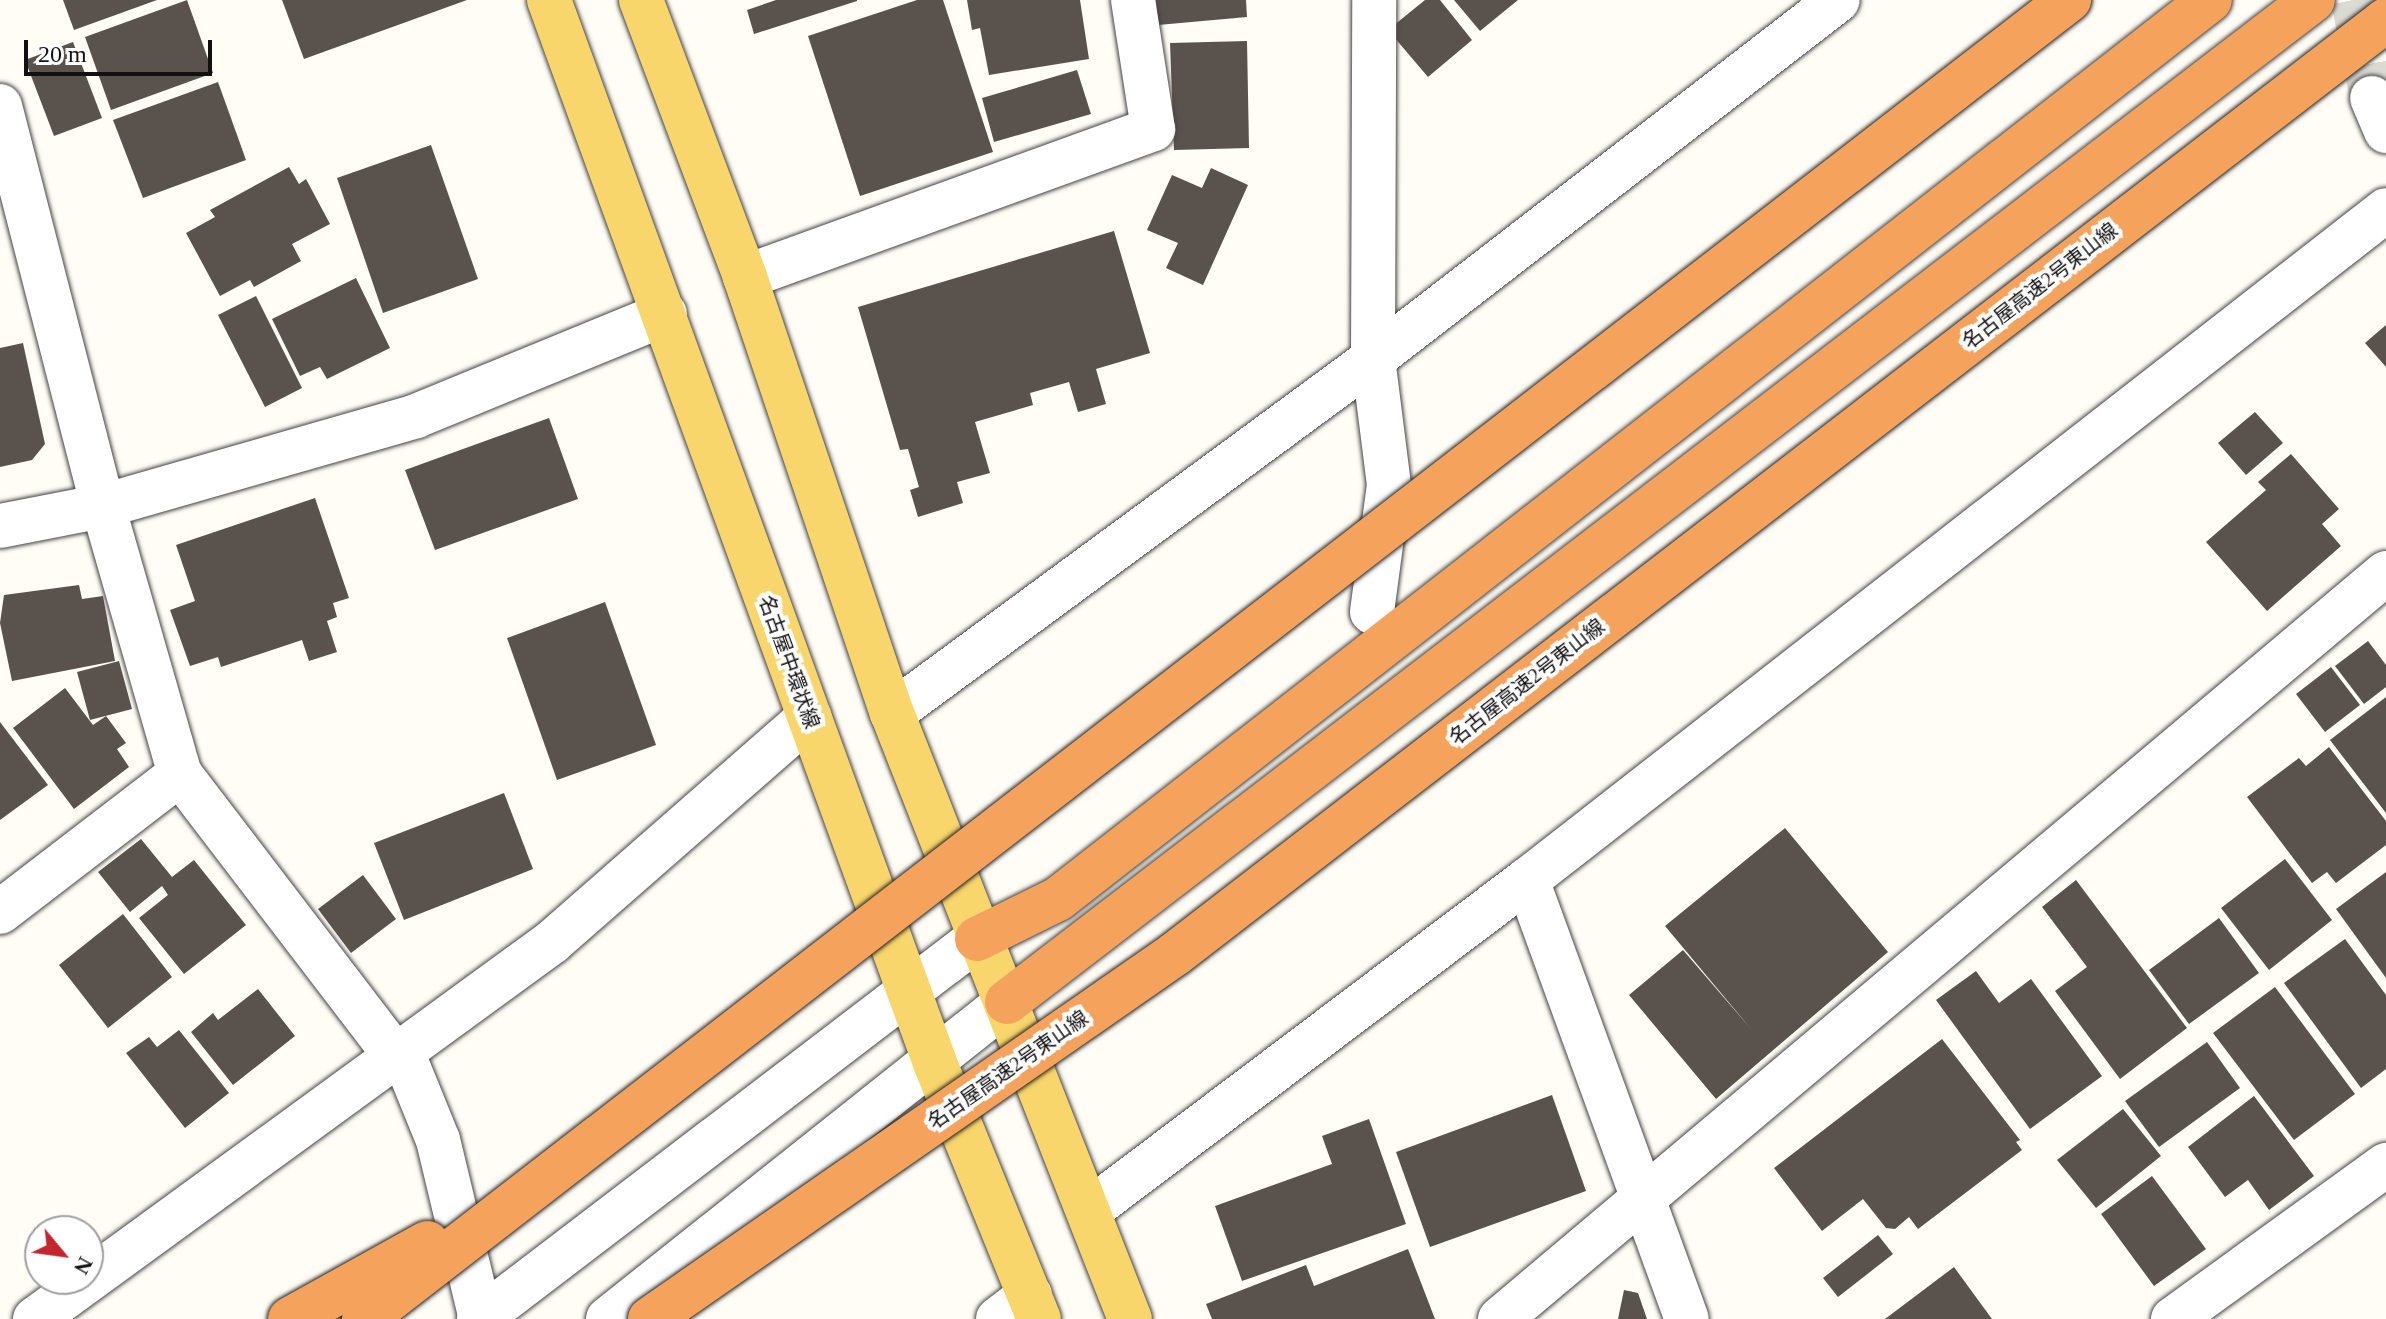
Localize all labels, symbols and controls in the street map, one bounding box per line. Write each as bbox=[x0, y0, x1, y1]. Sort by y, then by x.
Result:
scale bar bbox=[28, 24, 216, 74]
text: 20 m bbox=[38, 41, 87, 67]
street label: 名古屋高速2号東山線 bbox=[1958, 218, 2122, 354]
street label: 名古屋中環状線 bbox=[754, 592, 824, 732]
street label: 名古屋高速2号東山線 bbox=[1445, 614, 1609, 750]
street label: 名古屋高速2号東山線 bbox=[923, 1006, 1093, 1134]
north arrow bbox=[24, 1215, 104, 1295]
text: N bbox=[69, 1253, 98, 1279]

